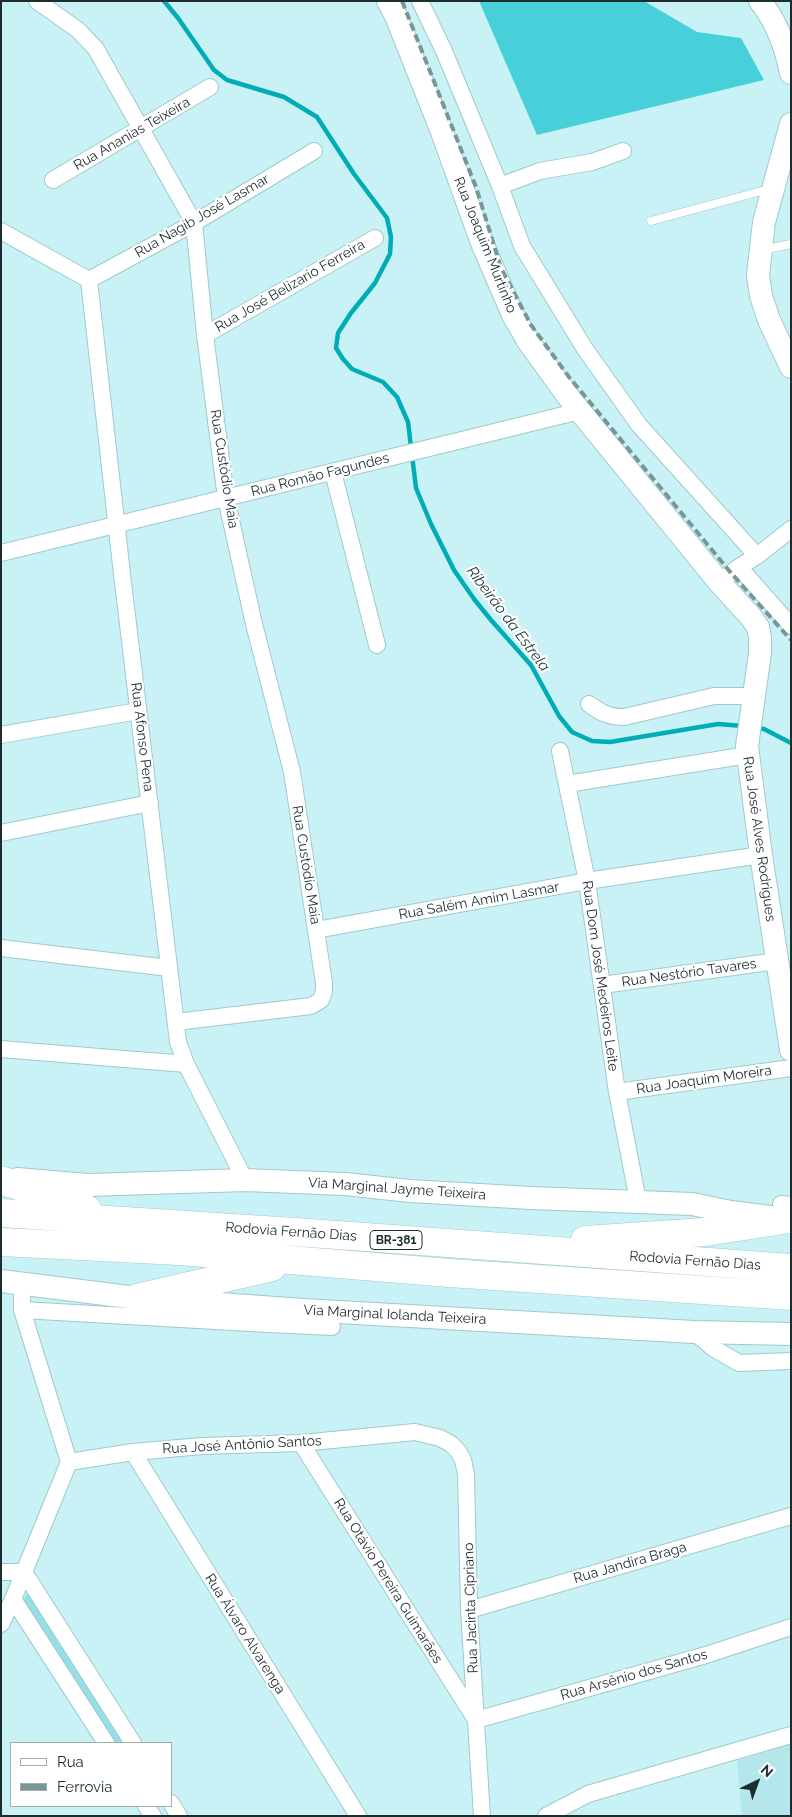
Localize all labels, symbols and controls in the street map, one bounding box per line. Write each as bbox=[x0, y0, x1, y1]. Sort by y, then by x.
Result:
street label: Rua Ananias Teixeira bbox=[71, 94, 193, 174]
street label: Rua Nagib José Lasmar bbox=[132, 171, 272, 261]
street label: Rua Joaquim Murtinho bbox=[450, 174, 520, 316]
street label: Rua José Belizario Ferreira bbox=[212, 236, 368, 336]
street label: Rua Custódio Maia bbox=[206, 408, 242, 530]
street label: Rua Romão Fagundes bbox=[249, 450, 391, 500]
water label: Ribeirão da Estrela bbox=[463, 563, 553, 675]
street label: Rua Afonso Pena bbox=[127, 681, 157, 793]
street label: Rua José Alves Rodrigues bbox=[739, 755, 779, 923]
street label: Rua Custódio Maia bbox=[288, 804, 324, 926]
street label: Rua Salém Amim Lasmar bbox=[397, 879, 561, 923]
street label: Rua Dom José Medeiros Leite bbox=[578, 879, 622, 1073]
street label: Rua Nestório Tavares bbox=[620, 955, 758, 991]
street label: Rua Joaquim Moreira bbox=[635, 1062, 773, 1098]
street label: Via Marginal Jayme Teixeira bbox=[308, 1174, 486, 1204]
street label: Rodovia Fernão Dias bbox=[225, 1219, 357, 1245]
road number: BR-381 bbox=[370, 1230, 422, 1250]
street label: Rodovia Fernão Dias bbox=[629, 1248, 761, 1274]
street label: Via Marginal Iolanda Teixeira bbox=[303, 1302, 487, 1328]
street label: Rua José Antônio Santos bbox=[162, 1432, 322, 1458]
street label: Rua Otávio Pereira Guimarães bbox=[330, 1495, 446, 1667]
street label: Rua Jandira Braga bbox=[571, 1539, 689, 1587]
street label: Rua Jacinta Cipriano bbox=[460, 1542, 482, 1674]
street label: Rua Álvaro Alvarenga bbox=[201, 1571, 289, 1697]
street label: Rua Arsênio dos Santos bbox=[558, 1646, 710, 1704]
legend bbox=[10, 1742, 172, 1807]
text: Rua bbox=[57, 1753, 84, 1771]
north arrow bbox=[732, 1757, 782, 1807]
text: N bbox=[758, 1761, 776, 1780]
text: Ferrovia bbox=[57, 1778, 113, 1796]

